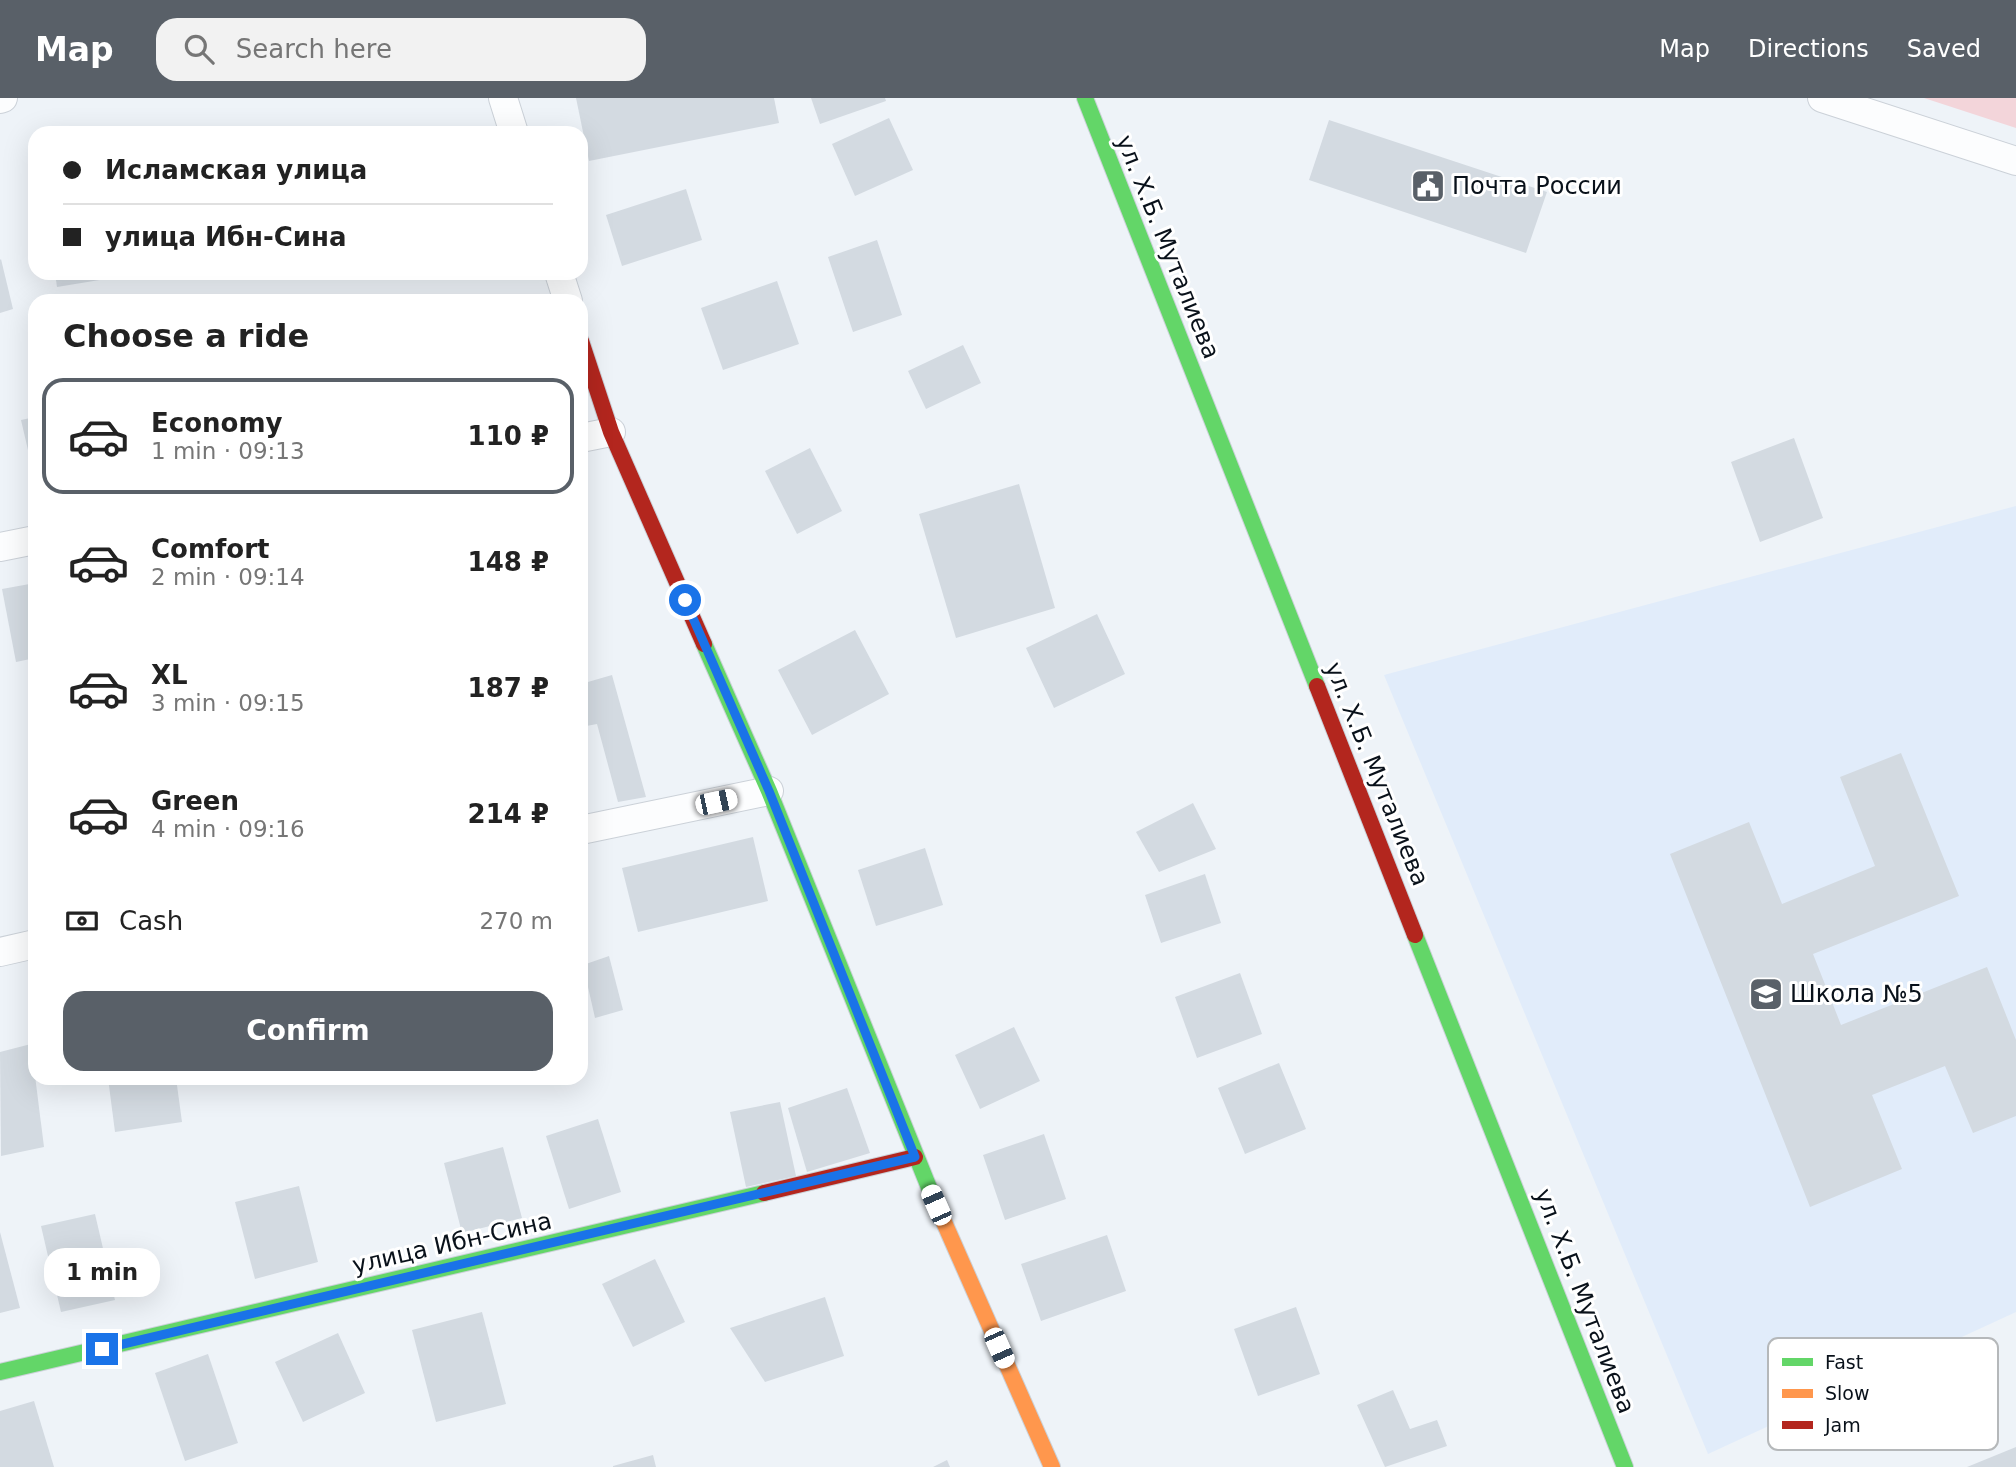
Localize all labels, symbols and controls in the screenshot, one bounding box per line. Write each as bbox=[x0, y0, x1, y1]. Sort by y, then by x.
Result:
search box bbox=[156, 18, 646, 81]
text: Map bbox=[35, 30, 114, 69]
icon: search bbox=[180, 30, 218, 68]
text: Search here bbox=[236, 34, 392, 64]
text: Map bbox=[1659, 35, 1710, 63]
text: Directions bbox=[1748, 35, 1869, 63]
text: Saved bbox=[1907, 35, 1981, 63]
street label: ул. Х.Б. Муталиева bbox=[1110, 131, 1226, 363]
text: Исламская улица bbox=[105, 155, 367, 185]
public building icon: Почта России bbox=[1409, 167, 1447, 205]
place label: Почта России bbox=[1452, 172, 1622, 200]
text: улица Ибн-Сина bbox=[105, 222, 347, 252]
text: Choose a ride bbox=[63, 317, 309, 355]
icon: car bbox=[67, 405, 130, 468]
text: Economy bbox=[151, 408, 282, 438]
text: 110 ₽ bbox=[468, 421, 549, 451]
text: 1 min · 09:13 bbox=[151, 438, 305, 464]
icon: car bbox=[67, 531, 130, 594]
text: Comfort bbox=[151, 534, 269, 564]
text: 148 ₽ bbox=[468, 547, 549, 577]
text: 2 min · 09:14 bbox=[151, 564, 305, 590]
route start bbox=[669, 584, 701, 616]
icon: car bbox=[67, 657, 130, 720]
street label: ул. Х.Б. Муталиева bbox=[1319, 658, 1435, 890]
text: XL bbox=[151, 660, 188, 690]
text: 187 ₽ bbox=[468, 673, 549, 703]
text: 3 min · 09:15 bbox=[151, 690, 305, 716]
icon: car bbox=[67, 783, 130, 846]
text: Green bbox=[151, 786, 239, 816]
car bbox=[694, 787, 739, 817]
text: 214 ₽ bbox=[468, 799, 549, 829]
text: 4 min · 09:16 bbox=[151, 816, 305, 842]
icon: cash bbox=[63, 902, 101, 940]
text: Cash bbox=[119, 906, 183, 936]
text: 270 m bbox=[479, 908, 553, 934]
school or university icon: Школа №5 bbox=[1747, 975, 1785, 1013]
place label: Школа №5 bbox=[1790, 980, 1923, 1008]
button: Confirm bbox=[63, 991, 553, 1071]
car bbox=[918, 1182, 955, 1228]
street label: ул. Х.Б. Муталиева bbox=[1529, 1185, 1641, 1417]
street label: улица Ибн-Сина bbox=[350, 1206, 554, 1280]
callout: 1 min bbox=[44, 1248, 160, 1296]
text: 1 min bbox=[66, 1259, 138, 1285]
car bbox=[981, 1325, 1018, 1371]
route end bbox=[86, 1333, 118, 1365]
legend bbox=[1768, 1338, 1998, 1450]
text: Fast bbox=[1825, 1351, 1863, 1373]
text: Slow bbox=[1825, 1382, 1870, 1404]
text: Jam bbox=[1824, 1414, 1861, 1436]

